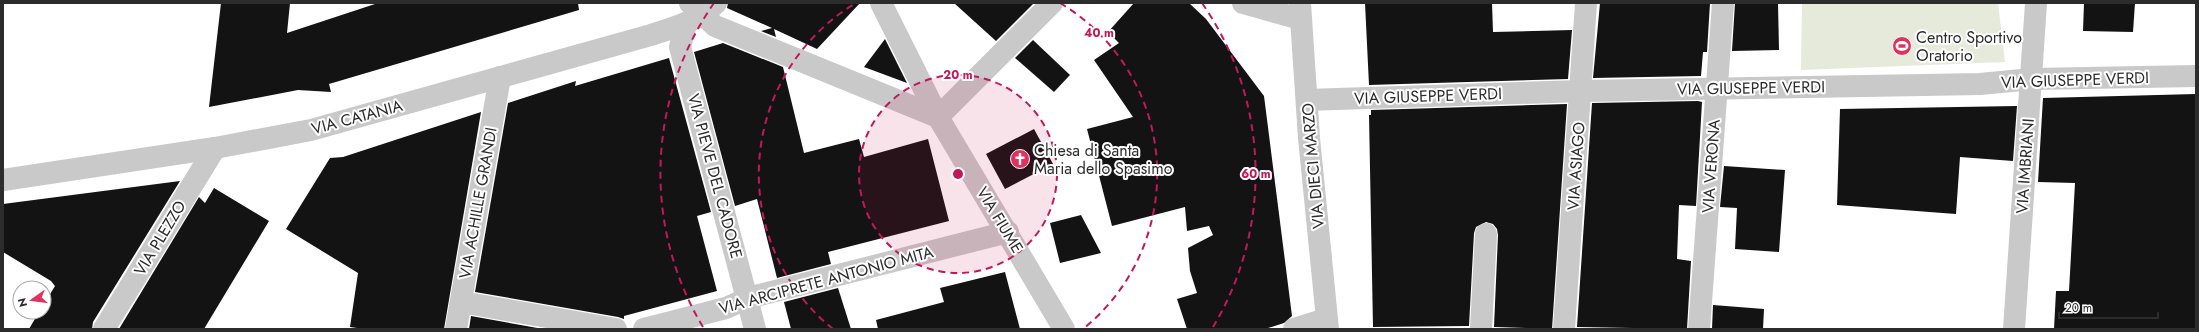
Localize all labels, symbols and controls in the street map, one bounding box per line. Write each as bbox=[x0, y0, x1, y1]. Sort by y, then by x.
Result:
text: 40 m bbox=[1084, 24, 1114, 42]
place label: Centro Sportivo Oratorio bbox=[1916, 26, 2022, 67]
sports icon: Centro Sportivo Oratorio bbox=[1891, 35, 1913, 57]
text: 20 m bbox=[943, 66, 973, 84]
street label: VIA GIUSEPPE VERDI bbox=[2001, 66, 2149, 94]
street label: VIA GIUSEPPE VERDI bbox=[1677, 75, 1825, 101]
street label: VIA GIUSEPPE VERDI bbox=[1354, 82, 1502, 110]
street label: VIA PIEVE DEL CADORE bbox=[682, 91, 748, 261]
street label: VIA CATANIA bbox=[309, 94, 405, 140]
street label: VIA DIECI MARZO bbox=[1296, 102, 1330, 230]
street label: VIA VERONA bbox=[1696, 118, 1726, 214]
street label: VIA IMBRIANI bbox=[2010, 118, 2040, 214]
street label: VIA ASIAGO bbox=[1561, 121, 1591, 211]
street label: VIA ACHILLE GRANDI bbox=[453, 125, 503, 281]
place label: Chiesa di Santa Maria dello Spasimo bbox=[1034, 139, 1173, 180]
church icon: Chiesa di Santa Maria dello Spasimo bbox=[1009, 148, 1031, 170]
text: 60 m bbox=[1241, 165, 1271, 183]
centre of rings bbox=[951, 167, 965, 181]
street label: VIA FIUME bbox=[971, 183, 1029, 257]
street label: VIA PLEZZO bbox=[129, 196, 191, 280]
street label: VIA ARCIPRETE ANTONIO MITA bbox=[716, 240, 936, 320]
north arrow bbox=[12, 280, 52, 320]
scale bar bbox=[2059, 294, 2158, 320]
text: N bbox=[13, 296, 31, 309]
text: 20 m bbox=[2065, 299, 2092, 317]

